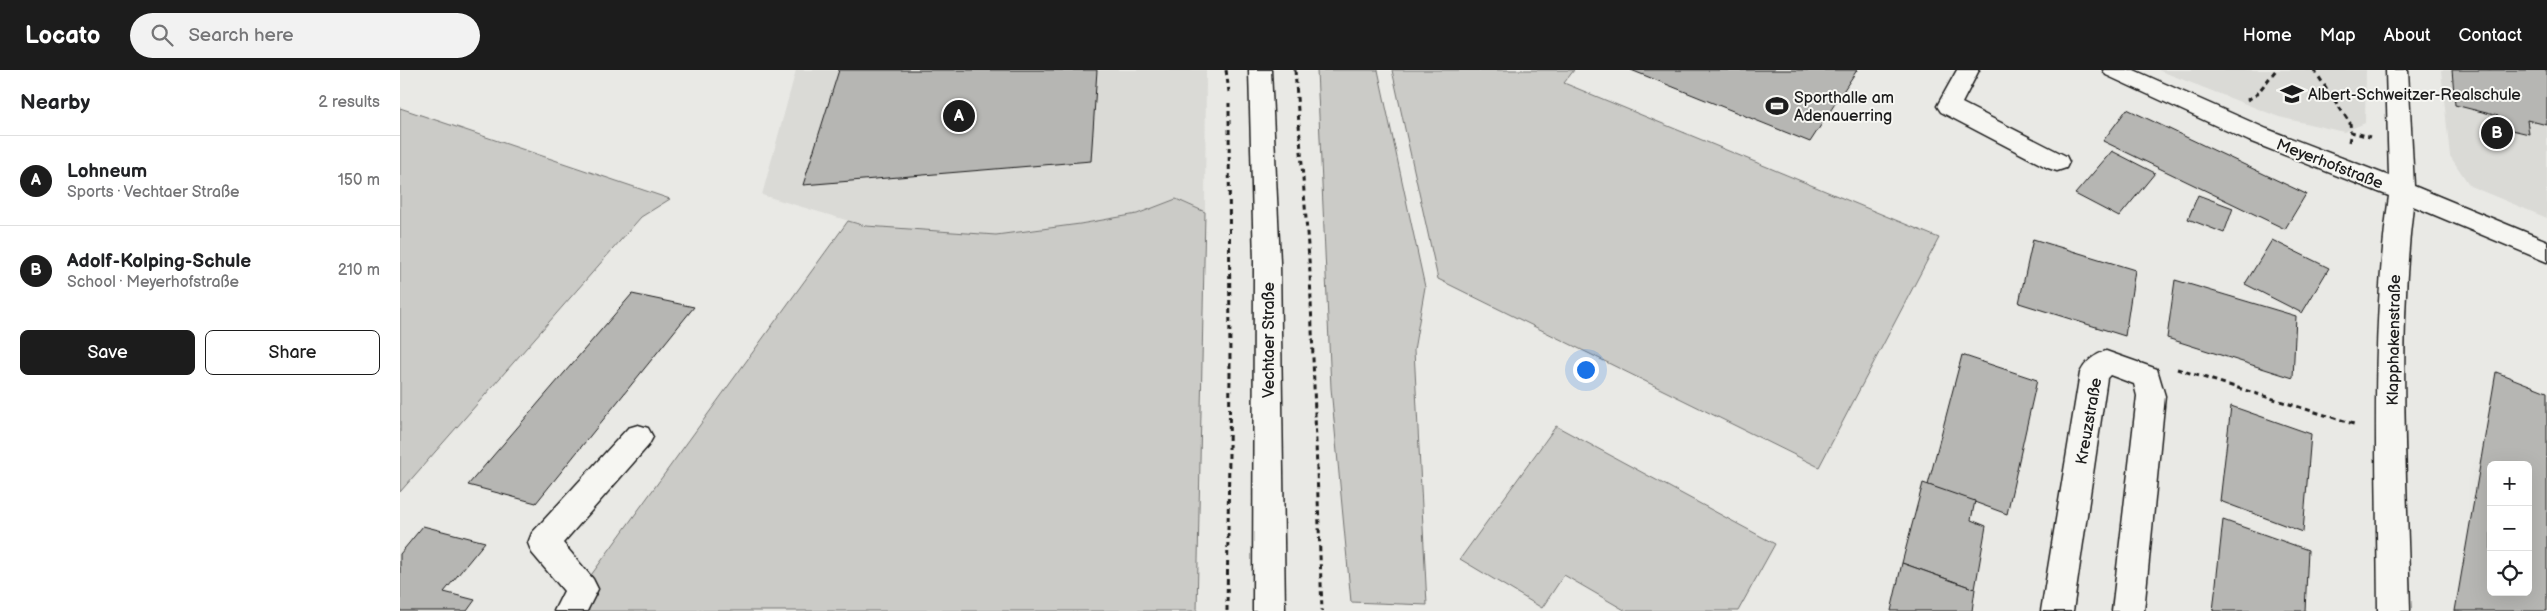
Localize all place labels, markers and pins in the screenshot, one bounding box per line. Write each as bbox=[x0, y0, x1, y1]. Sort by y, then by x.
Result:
school or university icon: Albert-Schweitzer-Realschule bbox=[2279, 81, 2305, 107]
place label: Albert-Schweitzer-Realschule bbox=[2308, 86, 2521, 105]
place label: Sporthalle am Adenauerring bbox=[1794, 89, 1894, 126]
sports icon: Sporthalle am Adenauerring bbox=[1764, 93, 1790, 119]
pin: A bbox=[943, 97, 975, 135]
pin: B bbox=[2481, 114, 2513, 152]

